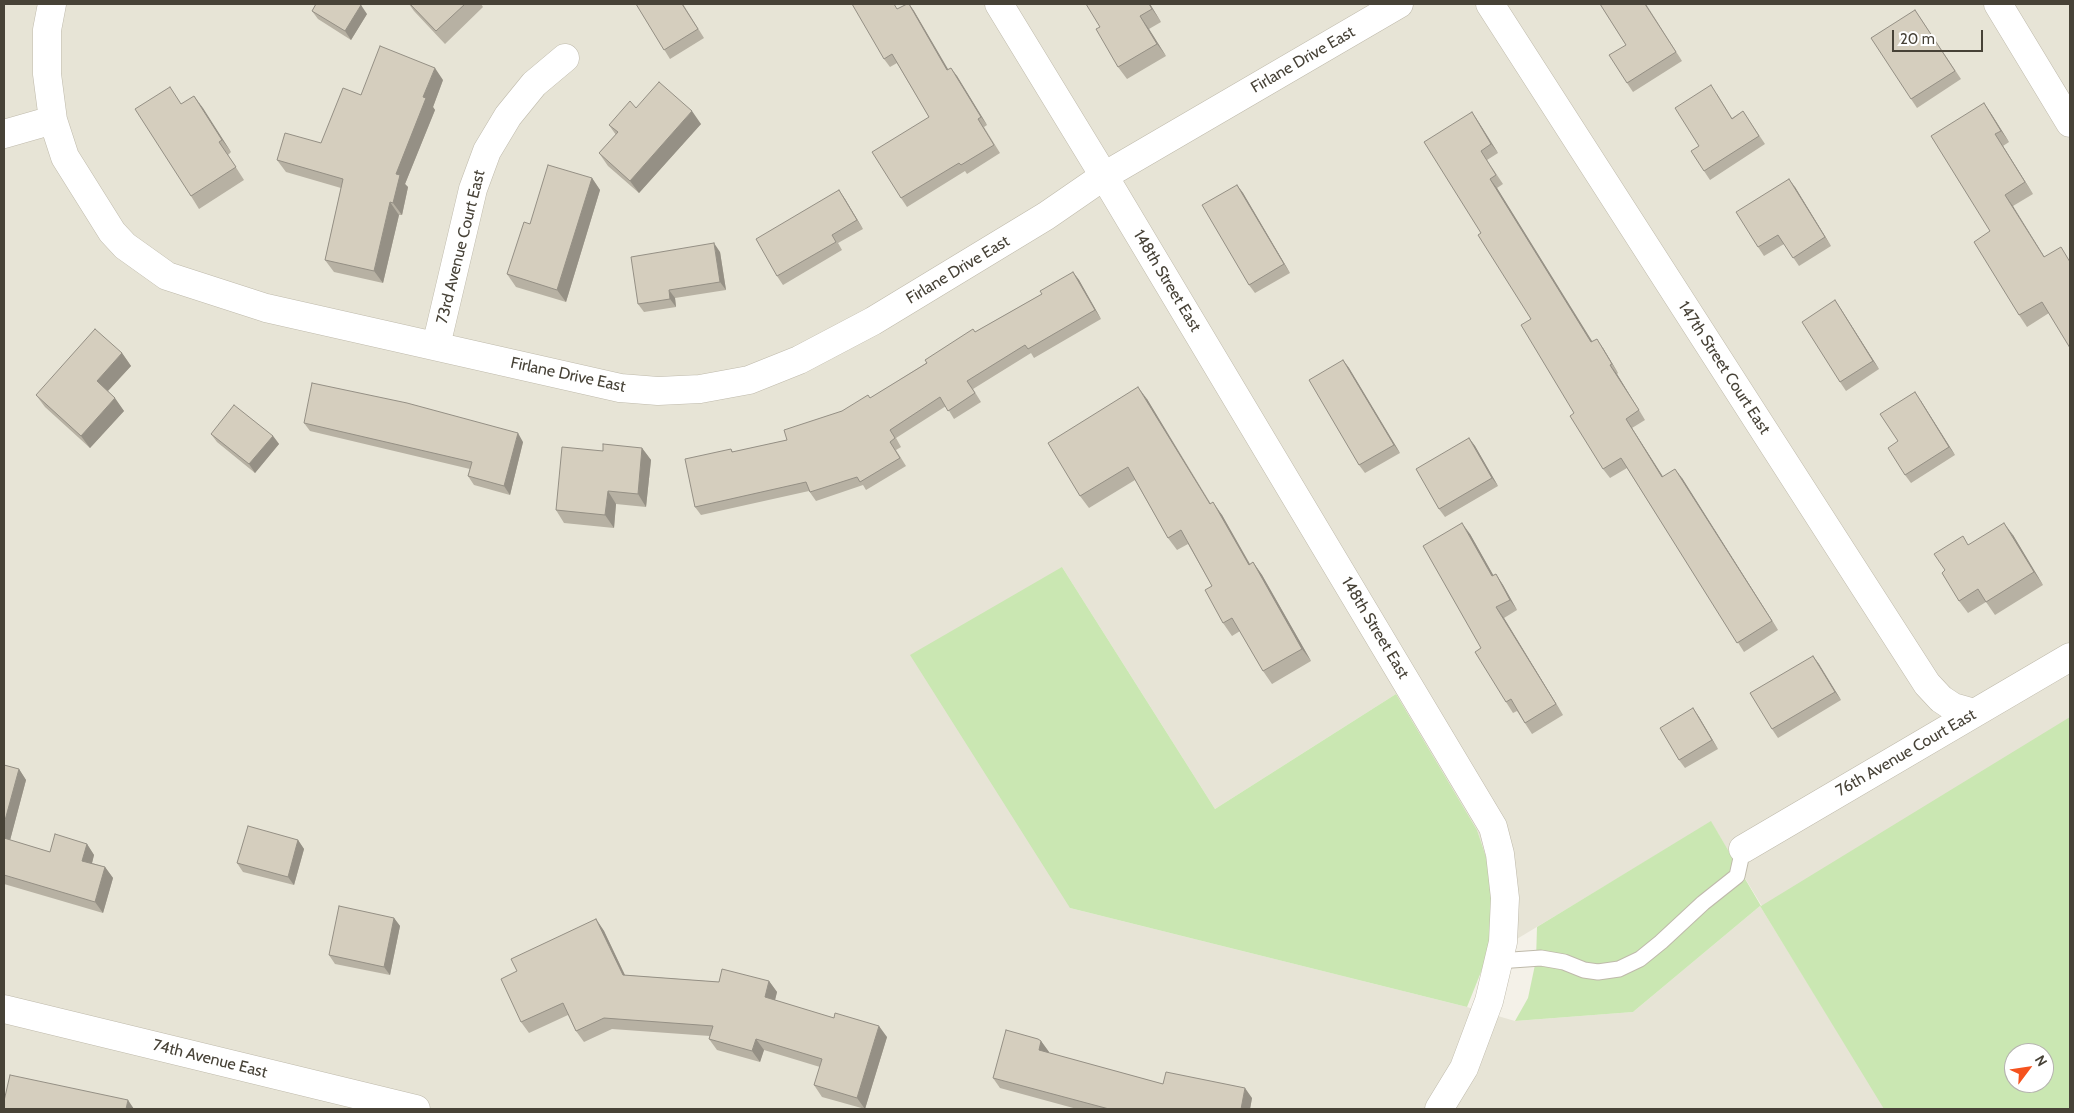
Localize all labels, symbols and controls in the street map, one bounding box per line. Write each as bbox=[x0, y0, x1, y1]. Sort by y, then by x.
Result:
scale bar bbox=[1894, 20, 1985, 52]
street label: Firlane Drive East bbox=[1248, 22, 1358, 98]
text: 20 m bbox=[1900, 30, 1935, 48]
street label: 73rd Avenue Court East bbox=[433, 168, 489, 326]
street label: 148th Street East bbox=[1129, 227, 1205, 335]
street label: Firlane Drive East bbox=[903, 232, 1013, 308]
street label: 147th Street Court East bbox=[1674, 298, 1774, 438]
street label: Firlane Drive East bbox=[509, 353, 627, 397]
street label: 148th Street East bbox=[1337, 574, 1413, 682]
street label: 76th Avenue Court East bbox=[1833, 705, 1979, 801]
street label: 74th Avenue East bbox=[151, 1035, 269, 1083]
north arrow bbox=[2004, 1043, 2054, 1093]
text: N bbox=[2031, 1052, 2051, 1070]

